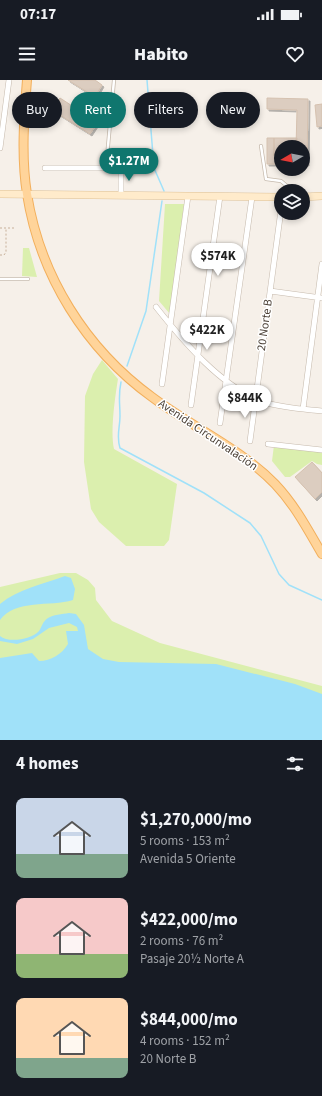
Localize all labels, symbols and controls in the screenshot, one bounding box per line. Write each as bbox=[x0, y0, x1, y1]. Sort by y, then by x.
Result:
text: 07:17 bbox=[20, 4, 56, 25]
text: Habito bbox=[134, 42, 188, 67]
icon: menu bbox=[16, 43, 38, 65]
icon: heart bbox=[284, 43, 306, 65]
chip: Buy bbox=[12, 92, 62, 128]
chip: Rent bbox=[70, 92, 126, 128]
chip: Filters bbox=[134, 92, 198, 128]
chip: New bbox=[206, 92, 260, 128]
north arrow bbox=[274, 140, 310, 176]
map controls bbox=[274, 140, 310, 220]
pin: $1.27M bbox=[96, 148, 162, 182]
text: $1.27M bbox=[108, 152, 150, 170]
button: layers bbox=[274, 184, 310, 220]
pin: $574K bbox=[190, 243, 246, 277]
text: $574K bbox=[200, 247, 236, 265]
street label: 20 Norte B bbox=[253, 298, 277, 352]
pin: $422K bbox=[179, 317, 235, 351]
text: $422K bbox=[189, 321, 225, 339]
pin: $844K bbox=[217, 385, 273, 419]
text: $844K bbox=[227, 389, 263, 407]
street label: Avenida Circunvalación bbox=[155, 395, 261, 475]
text: 4 homes bbox=[16, 752, 78, 776]
icon: filters bbox=[284, 753, 306, 775]
text: $1,270,000/mo bbox=[140, 808, 252, 832]
icon: home bbox=[48, 814, 96, 862]
text: 5 rooms · 153 m² bbox=[140, 832, 230, 850]
text: Avenida 5 Oriente bbox=[140, 850, 236, 868]
text: $422,000/mo bbox=[140, 908, 238, 932]
icon: home bbox=[48, 914, 96, 962]
text: 2 rooms · 76 m² bbox=[140, 932, 223, 950]
text: Pasaje 20½ Norte A bbox=[140, 950, 244, 968]
text: $844,000/mo bbox=[140, 1008, 238, 1032]
icon: home bbox=[48, 1014, 96, 1062]
text: 4 rooms · 152 m² bbox=[140, 1032, 230, 1050]
text: 20 Norte B bbox=[140, 1050, 196, 1068]

